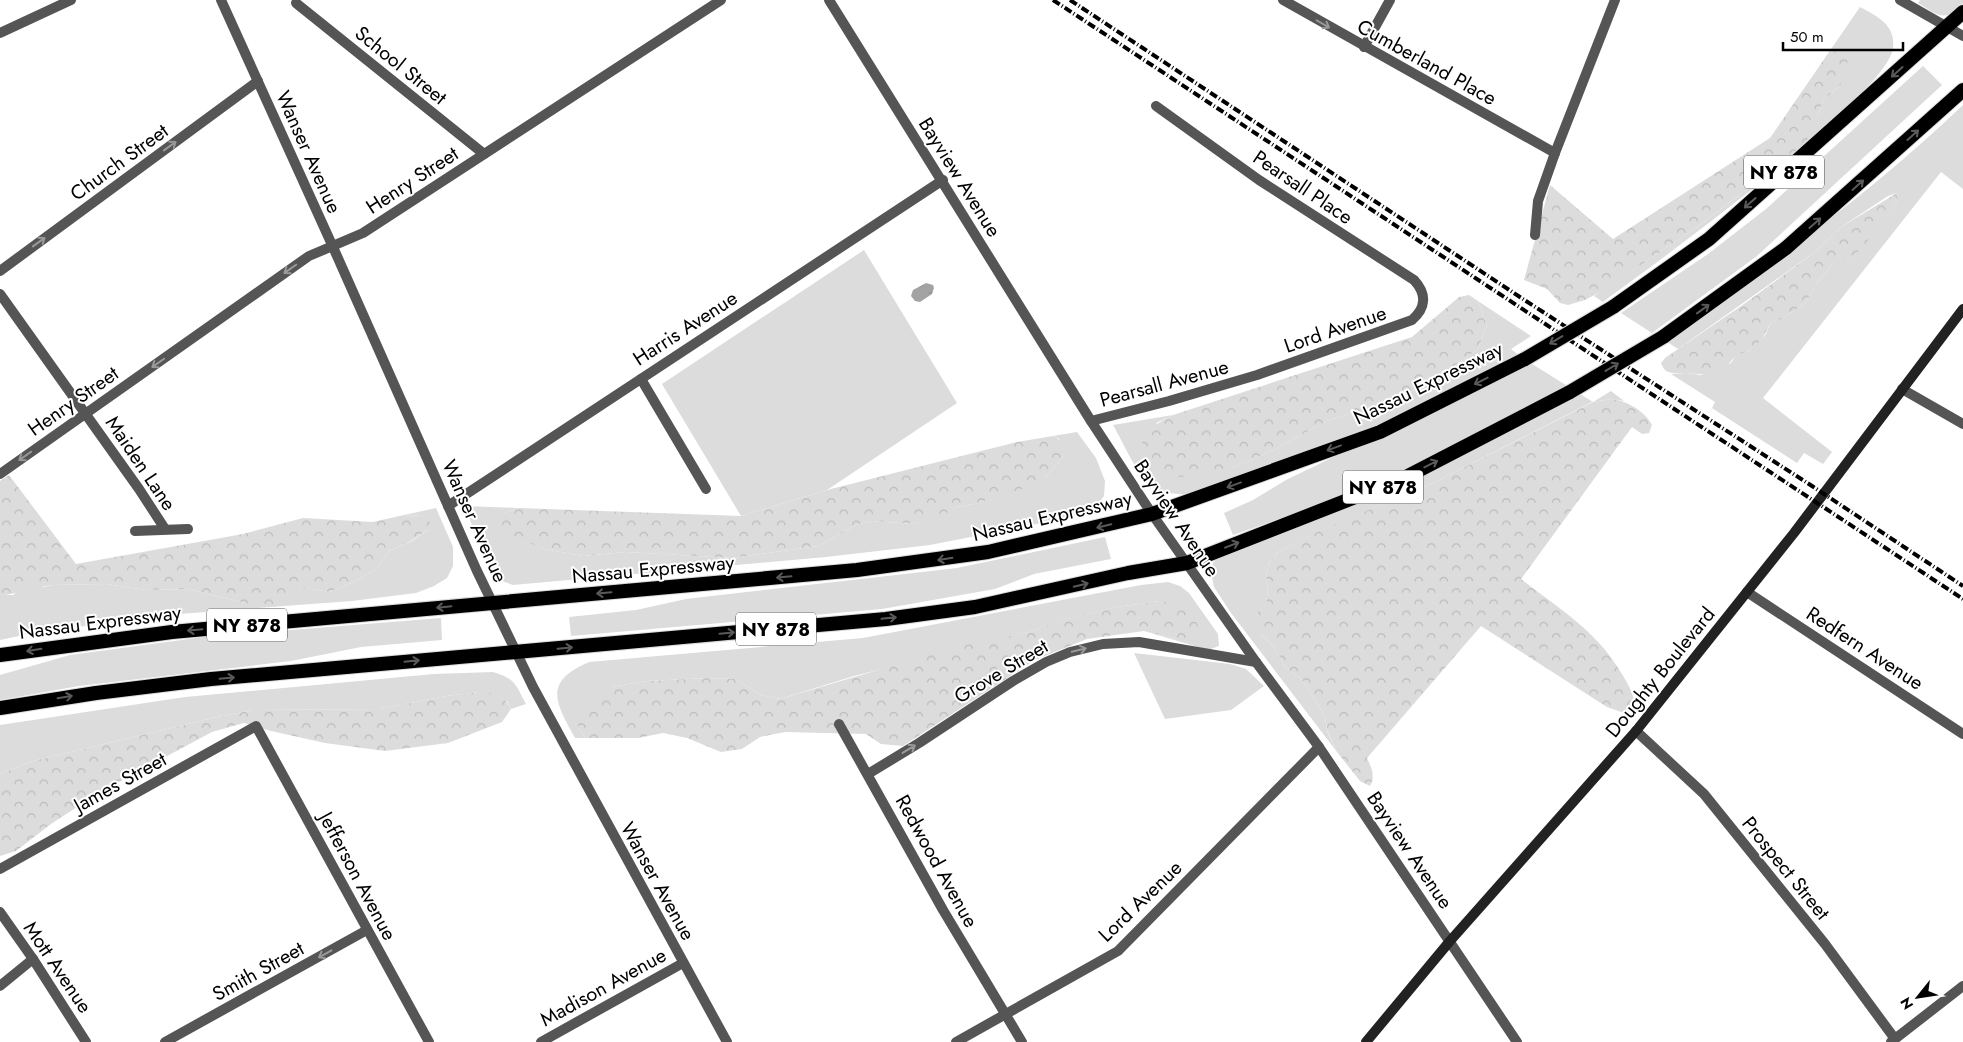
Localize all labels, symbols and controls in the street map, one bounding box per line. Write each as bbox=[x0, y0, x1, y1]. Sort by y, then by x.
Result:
street label: Cumberland Place bbox=[1352, 12, 1502, 113]
street label: School Street bbox=[348, 19, 453, 112]
one-way arrow bbox=[1316, 19, 1330, 29]
scale bar bbox=[1783, 20, 1903, 52]
text: 50 m bbox=[1790, 26, 1824, 48]
one-way arrow bbox=[1891, 66, 1904, 77]
street label: Wanser Avenue bbox=[269, 86, 349, 218]
street label: Bayview Avenue bbox=[911, 112, 1008, 243]
street label: Church Street bbox=[64, 117, 175, 208]
one-way arrow bbox=[1907, 129, 1920, 141]
street label: Henry Street bbox=[360, 140, 464, 221]
one-way arrow bbox=[163, 141, 177, 151]
street label: Pearsall Place bbox=[1247, 143, 1359, 232]
road number: NY 878 bbox=[1744, 156, 1824, 188]
one-way arrow bbox=[1852, 179, 1865, 191]
one-way arrow bbox=[1743, 197, 1756, 208]
one-way arrow bbox=[1809, 217, 1822, 228]
one-way arrow bbox=[32, 237, 46, 247]
one-way arrow bbox=[284, 264, 298, 274]
street label: Harris Avenue bbox=[627, 284, 743, 373]
street label: Lord Avenue bbox=[1280, 298, 1390, 361]
one-way arrow bbox=[1696, 303, 1709, 314]
street label: Nassau Expressway bbox=[1349, 335, 1508, 432]
one-way arrow bbox=[1549, 336, 1563, 346]
street label: Pearsall Avenue bbox=[1096, 352, 1232, 415]
one-way arrow bbox=[151, 358, 165, 368]
street label: Henry Street bbox=[22, 359, 125, 443]
one-way arrow bbox=[1605, 362, 1619, 372]
one-way arrow bbox=[1474, 376, 1489, 386]
street label: Maiden Lane bbox=[98, 410, 183, 516]
one-way arrow bbox=[1327, 444, 1342, 453]
one-way arrow bbox=[18, 451, 32, 461]
street label: Bayview Avenue bbox=[1127, 454, 1227, 583]
street label: Wanser Avenue bbox=[435, 455, 515, 587]
one-way arrow bbox=[1423, 459, 1438, 469]
road number: NY 878 bbox=[1343, 471, 1423, 504]
one-way arrow bbox=[1226, 481, 1242, 490]
street label: Nassau Expressway bbox=[969, 484, 1135, 549]
one-way arrow bbox=[1097, 522, 1113, 531]
one-way arrow bbox=[1224, 540, 1239, 549]
street label: Nassau Expressway bbox=[571, 548, 736, 591]
one-way arrow bbox=[938, 554, 954, 564]
one-way arrow bbox=[776, 572, 792, 582]
one-way arrow bbox=[1072, 580, 1088, 589]
one-way arrow bbox=[596, 588, 612, 598]
street label: Nassau Expressway bbox=[17, 598, 183, 647]
street label: Redfern Avenue bbox=[1800, 600, 1929, 697]
street label: Doughty Boulevard bbox=[1599, 601, 1722, 744]
one-way arrow bbox=[436, 602, 452, 612]
road number: NY 878 bbox=[207, 608, 287, 642]
road number: NY 878 bbox=[736, 612, 816, 646]
one-way arrow bbox=[880, 613, 896, 623]
one-way arrow bbox=[187, 625, 203, 634]
one-way arrow bbox=[718, 628, 734, 638]
street label: Grove Street bbox=[949, 632, 1054, 711]
one-way arrow bbox=[557, 643, 573, 653]
one-way arrow bbox=[26, 645, 42, 655]
one-way arrow bbox=[1071, 645, 1087, 654]
one-way arrow bbox=[404, 657, 420, 666]
one-way arrow bbox=[218, 673, 234, 683]
one-way arrow bbox=[57, 692, 73, 702]
one-way arrow bbox=[902, 743, 916, 753]
street label: James Street bbox=[66, 745, 172, 821]
street label: Bayview Avenue bbox=[1360, 786, 1460, 915]
street label: Redwood Avenue bbox=[888, 790, 985, 933]
street label: Jefferson Avenue bbox=[310, 804, 404, 946]
street label: Prospect Street bbox=[1735, 810, 1837, 927]
street label: Wanser Avenue bbox=[613, 817, 702, 946]
street label: Lord Avenue bbox=[1092, 854, 1189, 949]
street label: Mott Avenue bbox=[16, 916, 99, 1019]
street label: Smith Street bbox=[207, 934, 310, 1009]
street label: Madison Avenue bbox=[535, 941, 672, 1034]
one-way arrow bbox=[318, 949, 332, 959]
north arrow bbox=[1893, 972, 1943, 1022]
text: N bbox=[1895, 994, 1918, 1013]

